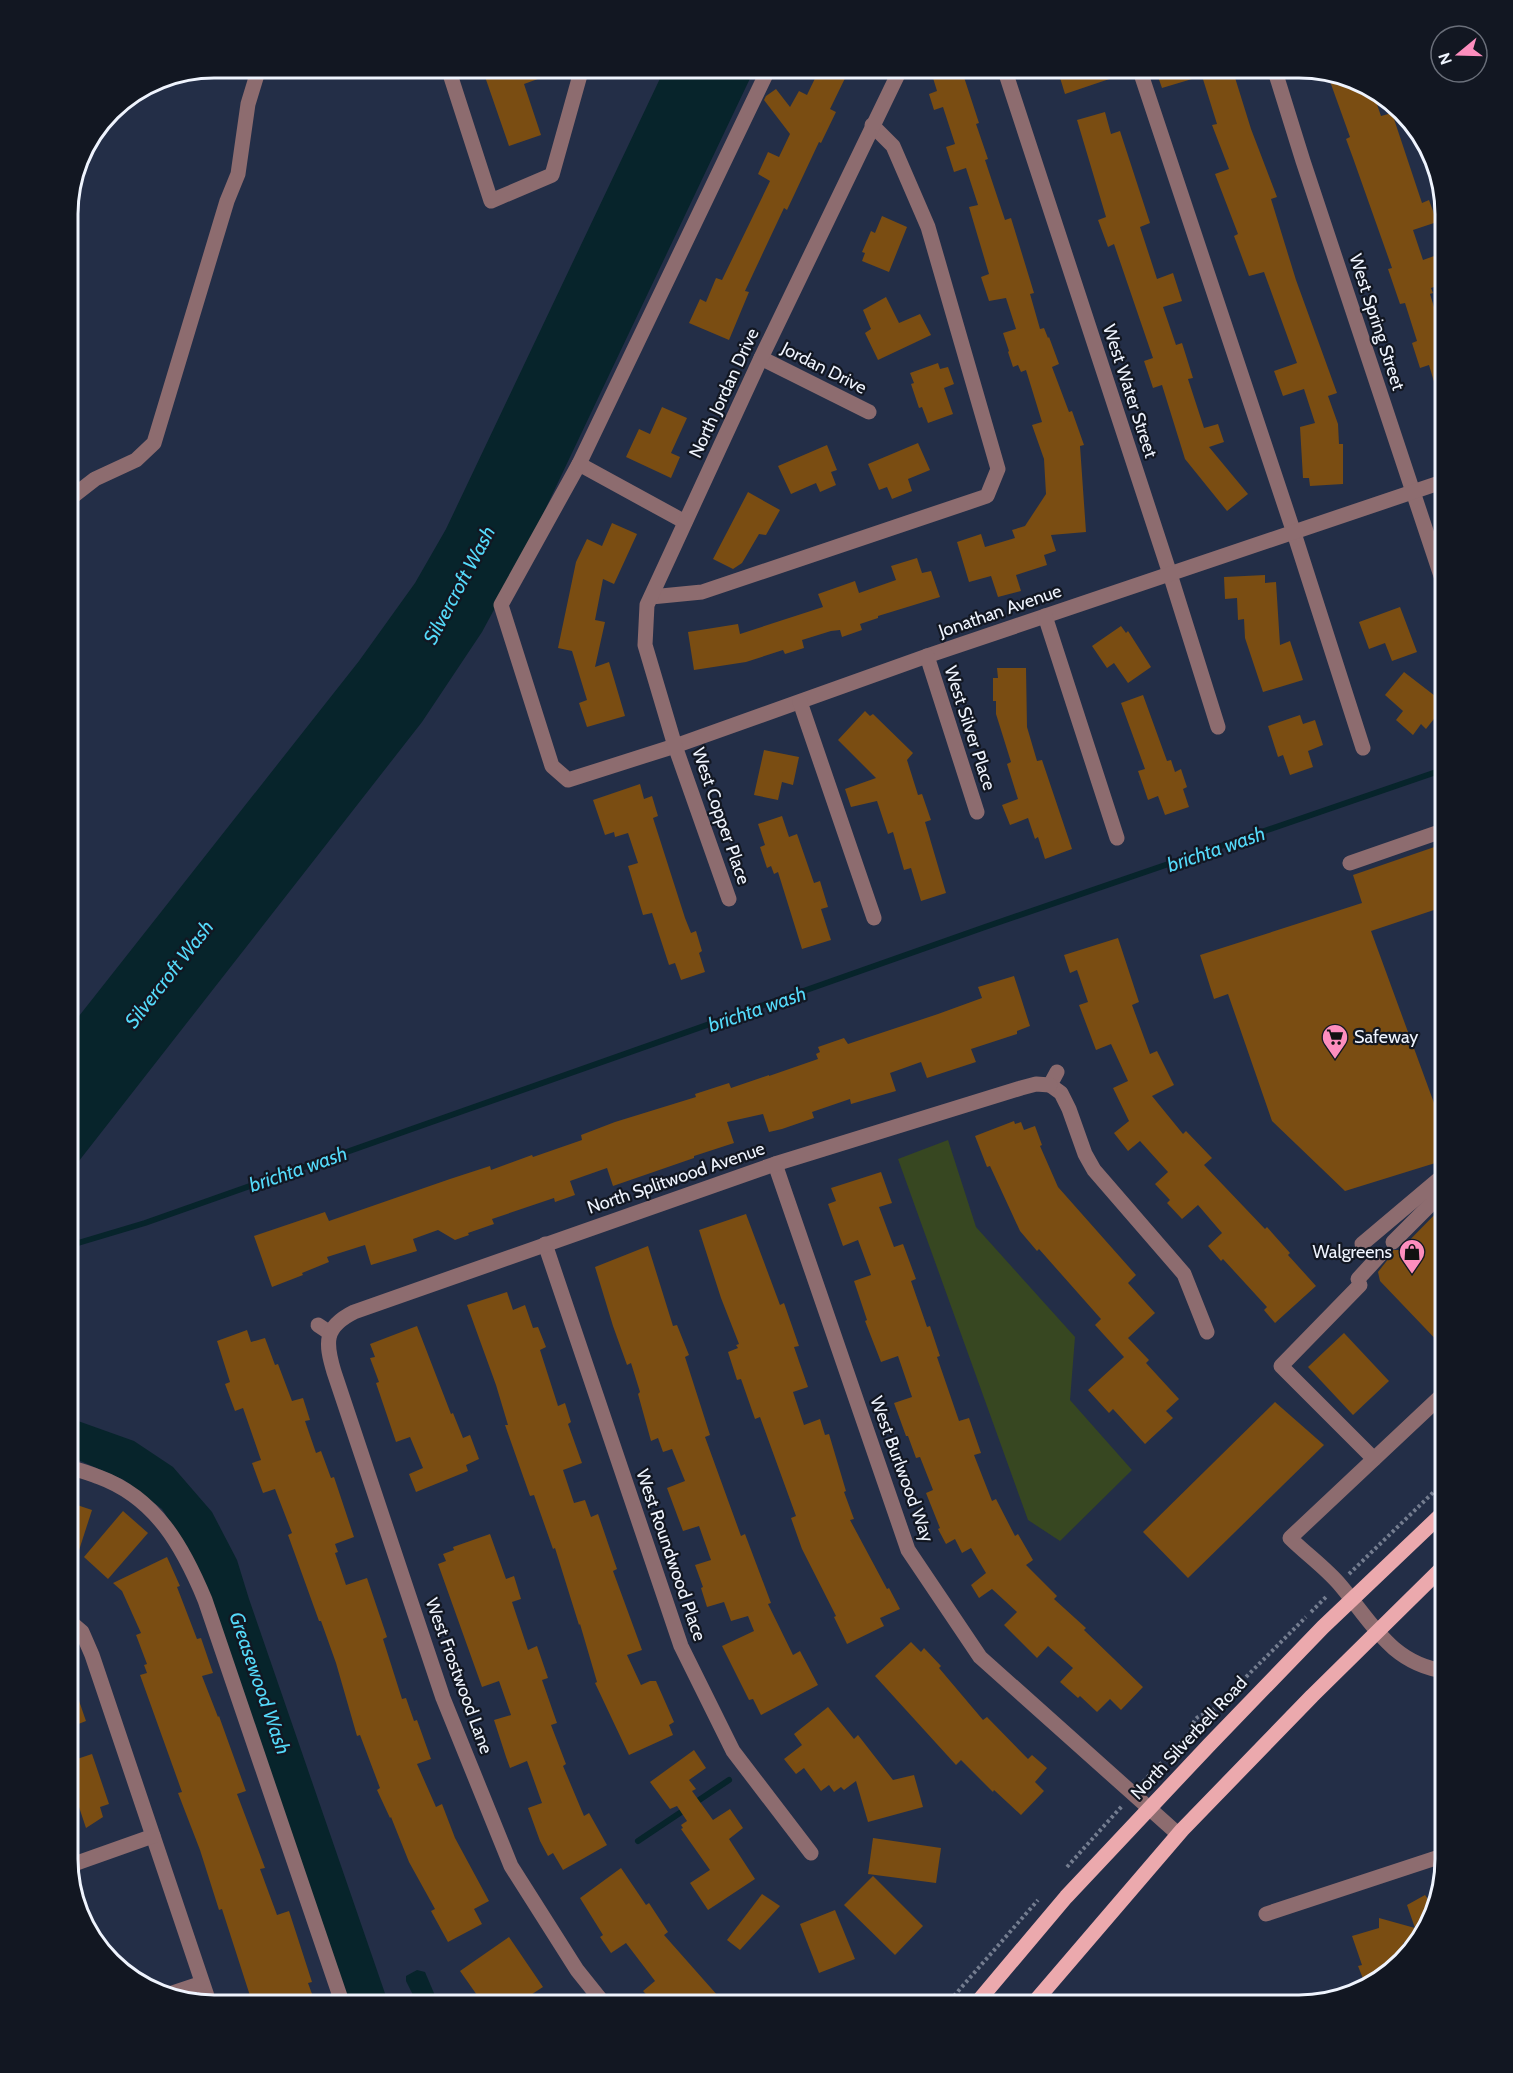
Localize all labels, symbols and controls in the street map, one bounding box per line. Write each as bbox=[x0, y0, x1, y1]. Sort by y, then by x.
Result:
north arrow bbox=[1429, 24, 1489, 84]
text: N bbox=[1434, 50, 1456, 67]
street label: West Spring Street bbox=[1345, 251, 1409, 393]
street label: West Water Street bbox=[1098, 321, 1162, 461]
street label: North Jordan Drive bbox=[684, 325, 764, 461]
street label: Jordan Drive bbox=[777, 337, 870, 399]
water label: Silvercroft Wash bbox=[418, 522, 500, 648]
street label: Jonathan Avenue bbox=[935, 580, 1064, 643]
street label: West Silver Place bbox=[940, 663, 1000, 793]
street label: West Copper Place bbox=[687, 745, 755, 887]
water label: brichta wash bbox=[1164, 821, 1268, 877]
water label: Silvercroft Wash bbox=[120, 915, 218, 1033]
water label: brichta wash bbox=[705, 981, 809, 1037]
supermarket icon: Safeway bbox=[1320, 1022, 1350, 1060]
place label: Safeway bbox=[1354, 1026, 1418, 1048]
street label: North Splitwood Avenue bbox=[584, 1137, 768, 1219]
water label: brichta wash bbox=[246, 1141, 350, 1197]
shop icon: Walgreens bbox=[1397, 1237, 1427, 1275]
place label: Walgreens bbox=[1312, 1241, 1392, 1263]
street label: West Burlwood Way bbox=[865, 1393, 939, 1545]
street label: West Roundwood Place bbox=[631, 1466, 711, 1644]
street label: West Frostwood Lane bbox=[421, 1595, 497, 1757]
water label: Greasewood Wash bbox=[224, 1609, 296, 1757]
street label: North Silverbell Road bbox=[1126, 1672, 1252, 1804]

